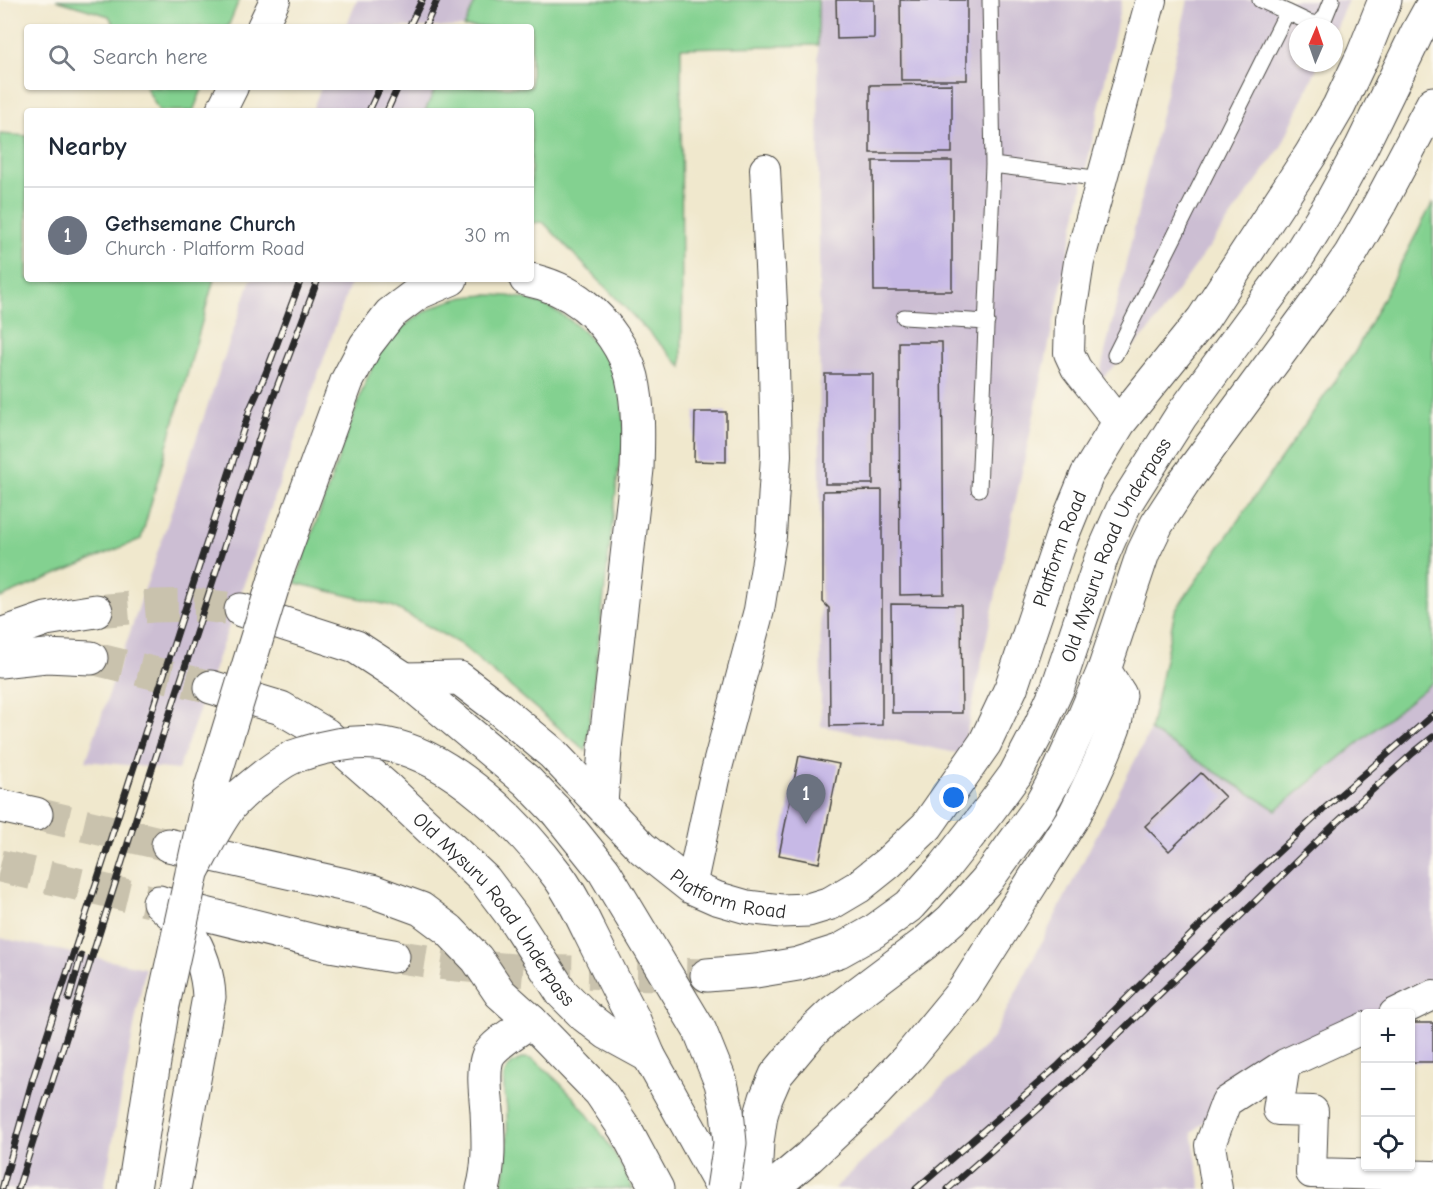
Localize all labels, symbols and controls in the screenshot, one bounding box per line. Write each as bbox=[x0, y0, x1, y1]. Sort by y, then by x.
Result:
north arrow bbox=[1289, 18, 1343, 72]
search box bbox=[24, 24, 534, 90]
icon: search bbox=[45, 41, 78, 74]
text: Search here bbox=[93, 44, 208, 70]
text: Nearby bbox=[48, 132, 127, 162]
text: Gethsemane Church bbox=[105, 211, 296, 237]
text: 1 bbox=[64, 224, 71, 247]
text: 30 m bbox=[464, 224, 510, 247]
text: Church · Platform Road bbox=[105, 237, 305, 260]
street label: Old Mysuru Road Underpass bbox=[1056, 434, 1176, 665]
street label: Platform Road bbox=[1028, 487, 1091, 610]
pin: 1 bbox=[786, 774, 826, 824]
your location bbox=[939, 783, 968, 812]
street label: Old Mysuru Road Underpass bbox=[408, 808, 579, 1011]
street label: Platform Road bbox=[666, 864, 787, 924]
map controls bbox=[1361, 1009, 1415, 1171]
button: + bbox=[1361, 1009, 1415, 1063]
button: − bbox=[1361, 1063, 1415, 1117]
button: locate bbox=[1361, 1117, 1415, 1171]

